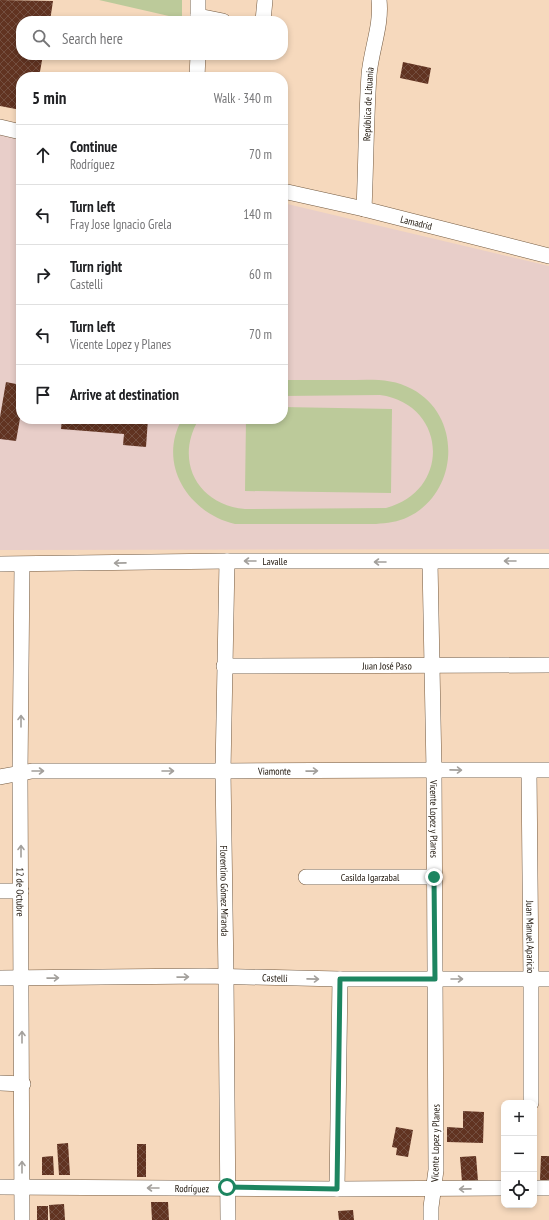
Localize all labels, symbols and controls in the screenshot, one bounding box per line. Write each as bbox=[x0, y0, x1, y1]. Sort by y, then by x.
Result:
search box bbox=[16, 16, 288, 60]
icon: search bbox=[30, 27, 52, 49]
text: Search here bbox=[62, 29, 123, 48]
street label: República de Lituania bbox=[360, 66, 377, 141]
text: 5 min bbox=[32, 87, 66, 109]
text: Walk · 340 m bbox=[214, 90, 272, 107]
text: Continue bbox=[70, 137, 117, 156]
icon: ahead bbox=[32, 144, 54, 166]
text: 70 m bbox=[249, 146, 272, 163]
text: Rodríguez bbox=[70, 156, 115, 173]
text: Turn left bbox=[70, 197, 115, 216]
icon: left bbox=[32, 204, 54, 226]
text: 140 m bbox=[243, 206, 272, 223]
street label: Lamadrid bbox=[399, 213, 433, 233]
text: Fray Jose Ignacio Grela bbox=[70, 216, 172, 233]
text: Turn right bbox=[70, 257, 122, 276]
icon: right bbox=[32, 264, 54, 286]
text: 60 m bbox=[249, 266, 272, 283]
text: Castelli bbox=[70, 276, 103, 293]
text: Turn left bbox=[70, 317, 115, 336]
icon: left bbox=[32, 324, 54, 346]
text: 70 m bbox=[249, 326, 272, 343]
text: Vicente Lopez y Planes bbox=[70, 336, 171, 353]
icon: arrive bbox=[32, 384, 54, 406]
text: Arrive at destination bbox=[70, 385, 179, 404]
street label: Lavalle bbox=[263, 555, 287, 568]
one-way arrow bbox=[244, 557, 257, 565]
one-way arrow bbox=[504, 557, 517, 565]
one-way arrow bbox=[374, 558, 387, 566]
one-way arrow bbox=[114, 559, 127, 567]
street label: Juan José Paso bbox=[361, 659, 412, 673]
one-way arrow bbox=[17, 715, 25, 728]
street label: Viamonte bbox=[257, 765, 291, 778]
one-way arrow bbox=[449, 766, 462, 774]
one-way arrow bbox=[31, 767, 44, 775]
one-way arrow bbox=[161, 767, 174, 775]
one-way arrow bbox=[305, 767, 318, 775]
street label: Vicente Lopez y Planes bbox=[427, 779, 440, 859]
one-way arrow bbox=[17, 845, 25, 858]
street label: Florentino Gómez Miranda bbox=[217, 845, 231, 937]
street label: 12 de Octubre bbox=[13, 867, 27, 917]
route end bbox=[425, 868, 443, 886]
street label: Casilda Igarzabal bbox=[341, 871, 400, 884]
street label: Juan Manuel Aparicio bbox=[523, 900, 537, 973]
street label: Castelli bbox=[262, 971, 288, 985]
one-way arrow bbox=[176, 973, 189, 980]
one-way arrow bbox=[46, 974, 59, 982]
one-way arrow bbox=[306, 975, 319, 983]
one-way arrow bbox=[450, 975, 463, 983]
one-way arrow bbox=[18, 1031, 26, 1044]
map controls bbox=[501, 1100, 537, 1208]
button: + bbox=[501, 1100, 537, 1136]
street label: Vicente Lopez y Planes bbox=[428, 1103, 443, 1183]
button: − bbox=[501, 1136, 537, 1172]
one-way arrow bbox=[18, 1161, 26, 1174]
button: locate bbox=[501, 1172, 537, 1208]
route start bbox=[218, 1178, 236, 1196]
street label: Rodríguez bbox=[175, 1182, 210, 1195]
one-way arrow bbox=[147, 1184, 160, 1191]
one-way arrow bbox=[459, 1185, 472, 1193]

